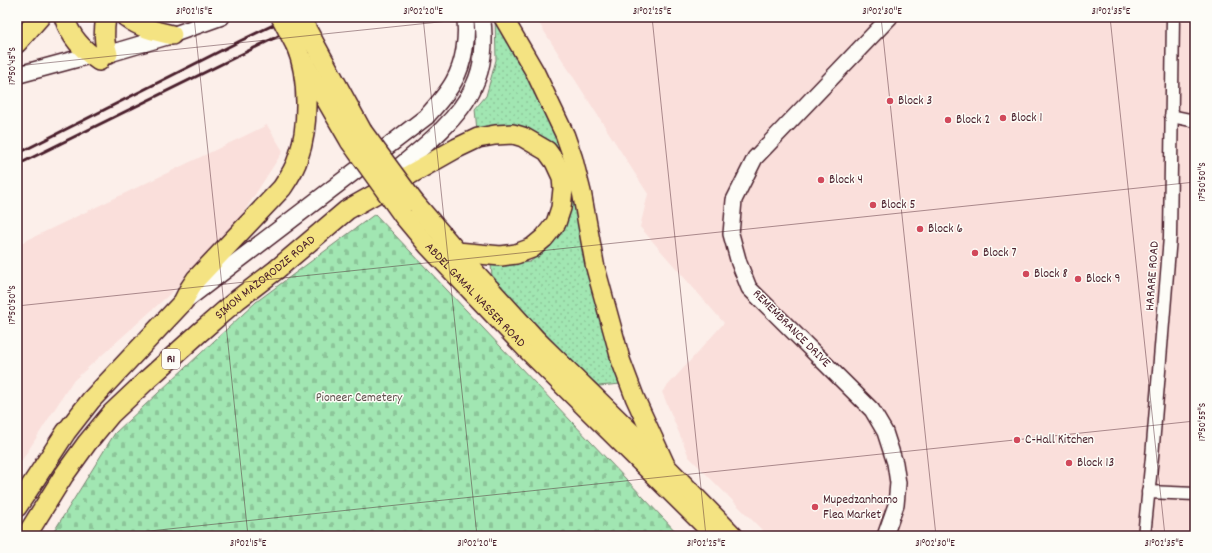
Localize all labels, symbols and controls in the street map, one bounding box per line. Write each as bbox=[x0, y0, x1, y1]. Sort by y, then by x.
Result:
text: 31°02'15"E bbox=[176, 5, 213, 19]
text: 31°02'20"E bbox=[403, 5, 443, 19]
text: 31°02'25"E bbox=[633, 5, 672, 19]
text: 31°02'30"E bbox=[862, 5, 902, 19]
text: 31°02'35"E bbox=[1092, 5, 1131, 19]
text: 17°50'45"S bbox=[6, 47, 20, 85]
place label: Block 3 bbox=[898, 92, 932, 111]
marker: Block 3 bbox=[885, 96, 895, 106]
place label: Block 1 bbox=[1011, 109, 1042, 128]
place label: Block 2 bbox=[956, 111, 990, 130]
marker: Block 1 bbox=[998, 113, 1008, 123]
marker: Block 2 bbox=[943, 115, 953, 125]
text: 17°50'50"S bbox=[1196, 162, 1210, 202]
place label: Block 4 bbox=[829, 171, 863, 190]
marker: Block 4 bbox=[816, 175, 826, 185]
place label: Block 5 bbox=[881, 196, 916, 215]
marker: Block 5 bbox=[868, 200, 878, 210]
place label: Block 6 bbox=[928, 220, 963, 239]
marker: Block 6 bbox=[915, 224, 925, 234]
street label: SIMON MAZORODZE ROAD bbox=[211, 231, 320, 324]
street label: ABDEL GAMAL NASSER ROAD bbox=[420, 238, 530, 352]
street label: HARARE ROAD bbox=[1141, 240, 1165, 312]
place label: Block 7 bbox=[983, 244, 1017, 263]
marker: Block 7 bbox=[970, 248, 980, 258]
place label: Block 8 bbox=[1034, 265, 1068, 284]
marker: Block 8 bbox=[1021, 269, 1031, 279]
place label: Block 9 bbox=[1086, 270, 1121, 289]
marker: Block 9 bbox=[1073, 274, 1083, 284]
text: 17°50'50"S bbox=[6, 285, 20, 325]
street label: REMEMBRANCE DRIVE bbox=[748, 286, 835, 373]
road number: R1 bbox=[162, 349, 180, 369]
park label: Pioneer Cemetery bbox=[316, 389, 403, 408]
text: 17°50'55"S bbox=[1196, 403, 1210, 441]
place label: C-Hall Kitchen bbox=[1025, 431, 1094, 450]
marker: C-Hall Kitchen bbox=[1012, 435, 1022, 445]
place label: Block 13 bbox=[1077, 454, 1114, 473]
marker: Block 13 bbox=[1064, 458, 1074, 468]
place label: Mupedzanhamo Flea Market bbox=[823, 491, 898, 525]
marker: Mupedzanhamo Flea Market bbox=[810, 502, 820, 512]
text: 31°02'15"E bbox=[230, 537, 267, 551]
text: 31°02'20"E bbox=[457, 537, 497, 551]
text: 31°02'25"E bbox=[687, 537, 726, 551]
text: 31°02'30"E bbox=[915, 537, 955, 551]
text: 31°02'35"E bbox=[1145, 537, 1184, 551]

